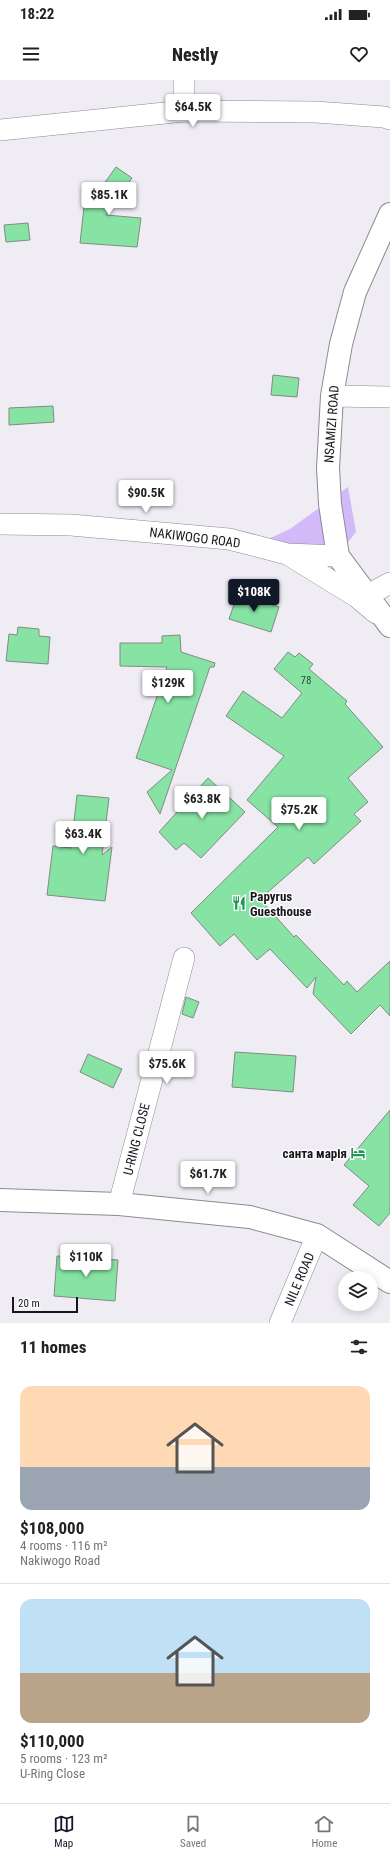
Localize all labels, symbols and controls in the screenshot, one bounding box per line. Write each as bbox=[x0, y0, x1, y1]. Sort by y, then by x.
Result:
text: 18:22 bbox=[20, 5, 54, 23]
icon: menu bbox=[20, 43, 42, 65]
icon: heart bbox=[348, 43, 370, 65]
text: Nestly bbox=[172, 44, 218, 65]
pin: $64.5K bbox=[160, 94, 226, 128]
text: $64.5K bbox=[174, 99, 212, 114]
pin: $85.1K bbox=[76, 182, 142, 216]
text: $85.1K bbox=[90, 187, 128, 202]
street label: NSAMIZI ROAD bbox=[321, 385, 342, 463]
pin: $90.5K bbox=[113, 480, 179, 514]
text: $90.5K bbox=[127, 485, 165, 500]
street label: NAKIWOGO ROAD bbox=[149, 524, 241, 551]
pin: $108K bbox=[226, 579, 282, 613]
text: $108K bbox=[237, 584, 271, 599]
pin: $129K bbox=[140, 670, 196, 704]
house number: 78 bbox=[301, 674, 311, 687]
text: $129K bbox=[151, 675, 185, 690]
pin: $63.8K bbox=[169, 786, 235, 820]
text: $63.8K bbox=[183, 791, 221, 806]
pin: $75.2K bbox=[266, 797, 332, 831]
text: $75.2K bbox=[280, 802, 318, 817]
pin: $63.4K bbox=[50, 821, 116, 855]
text: $63.4K bbox=[64, 826, 102, 841]
place label: Papyrus Guesthouse bbox=[250, 889, 312, 919]
restaurant icon: Papyrus Guesthouse bbox=[231, 895, 247, 911]
pin: $75.6K bbox=[134, 1051, 200, 1085]
text: $75.6K bbox=[148, 1056, 186, 1071]
street label: U-RING CLOSE bbox=[120, 1102, 153, 1177]
hotel icon: санта марія bbox=[350, 1145, 366, 1161]
place label: санта марія bbox=[283, 1146, 347, 1161]
pin: $61.7K bbox=[175, 1161, 241, 1195]
text: $61.7K bbox=[189, 1166, 227, 1181]
pin: $110K bbox=[58, 1244, 114, 1278]
text: $110K bbox=[69, 1249, 103, 1264]
street label: NILE ROAD bbox=[282, 1250, 317, 1308]
map controls bbox=[338, 1271, 378, 1311]
button: layers bbox=[338, 1271, 378, 1311]
scale bar bbox=[12, 1295, 78, 1314]
text: 20 m bbox=[18, 1297, 40, 1310]
icon: filters bbox=[348, 1336, 370, 1358]
text: 11 homes bbox=[20, 1337, 86, 1357]
icon: home bbox=[159, 1412, 231, 1484]
text: $108,000 bbox=[20, 1518, 84, 1538]
text: 4 rooms · 116 m² bbox=[20, 1538, 107, 1553]
text: Nakiwogo Road bbox=[20, 1553, 100, 1568]
icon: home bbox=[159, 1625, 231, 1697]
text: $110,000 bbox=[20, 1731, 84, 1751]
text: 5 rooms · 123 m² bbox=[20, 1751, 107, 1766]
text: U-Ring Close bbox=[20, 1766, 85, 1781]
tab: Map bbox=[53, 1813, 75, 1850]
tab: Saved bbox=[180, 1813, 206, 1850]
tab: Home bbox=[312, 1813, 337, 1850]

